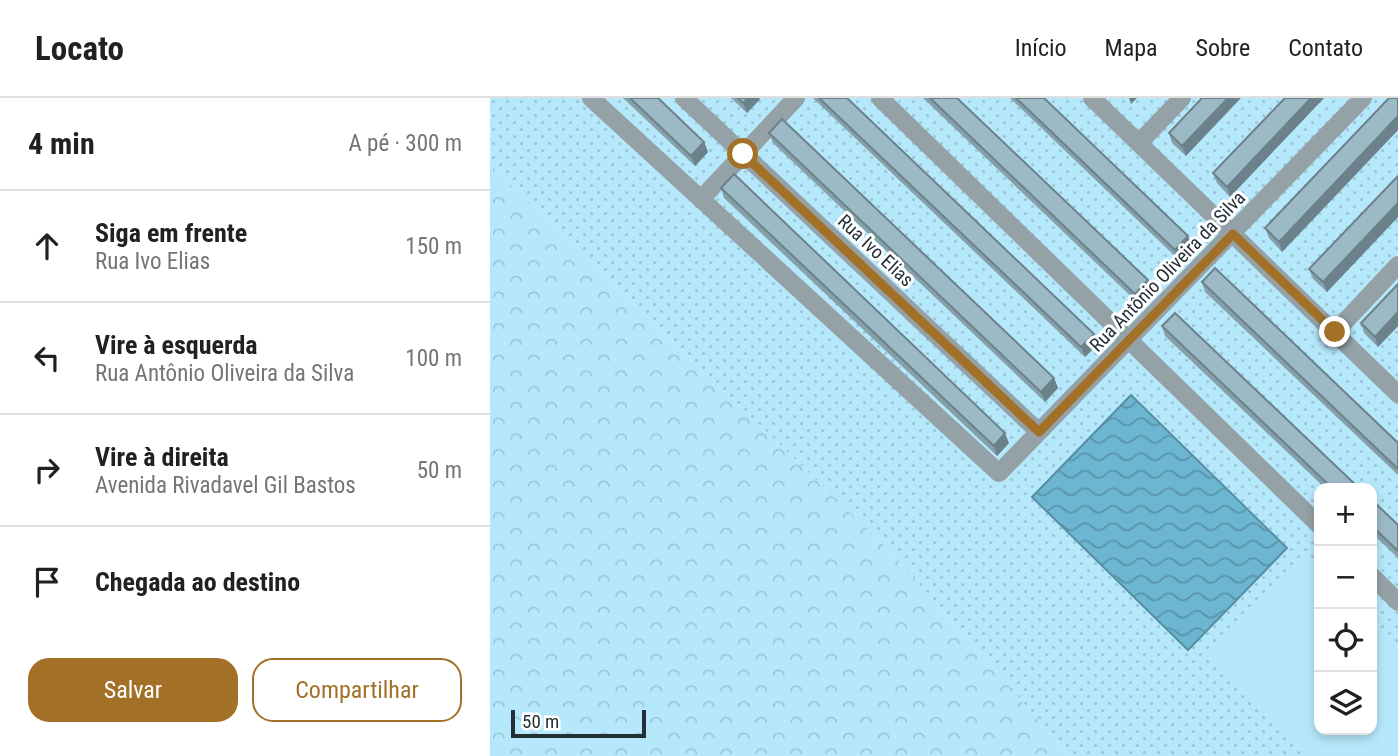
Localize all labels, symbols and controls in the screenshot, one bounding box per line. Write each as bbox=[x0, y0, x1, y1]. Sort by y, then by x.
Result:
text: Locato bbox=[35, 29, 124, 68]
text: Início bbox=[1015, 34, 1067, 62]
text: Mapa bbox=[1105, 34, 1158, 62]
text: Sobre bbox=[1196, 34, 1250, 62]
text: Contato bbox=[1288, 34, 1363, 62]
text: 4 min bbox=[28, 126, 95, 161]
text: A pé · 300 m bbox=[349, 130, 462, 157]
route start bbox=[727, 138, 758, 169]
street label: Rua Antônio Oliveira da Silva bbox=[1085, 186, 1250, 356]
street label: Rua Ivo Elias bbox=[833, 209, 918, 291]
text: Siga em frente bbox=[95, 218, 247, 248]
icon: ahead bbox=[28, 227, 66, 265]
text: 150 m bbox=[405, 233, 462, 260]
text: Rua Ivo Elias bbox=[95, 248, 210, 275]
route end bbox=[1319, 316, 1350, 347]
text: Vire à esquerda bbox=[95, 330, 258, 360]
icon: left bbox=[28, 339, 66, 377]
text: 100 m bbox=[405, 345, 462, 372]
text: Rua Antônio Oliveira da Silva bbox=[95, 360, 354, 387]
text: Vire à direita bbox=[95, 442, 229, 472]
icon: right bbox=[28, 451, 66, 489]
text: 50 m bbox=[417, 457, 462, 484]
text: Avenida Rivadavel Gil Bastos bbox=[95, 472, 356, 499]
map controls bbox=[1314, 483, 1377, 735]
button: + bbox=[1314, 483, 1377, 546]
button: − bbox=[1314, 546, 1377, 609]
icon: arrive bbox=[28, 563, 66, 601]
text: Chegada ao destino bbox=[95, 567, 300, 597]
button: locate bbox=[1314, 609, 1377, 672]
button: Salvar bbox=[28, 658, 238, 722]
button: Compartilhar bbox=[252, 658, 462, 722]
button: layers bbox=[1314, 672, 1377, 735]
scale bar bbox=[511, 707, 646, 739]
text: 50 m bbox=[522, 710, 559, 733]

